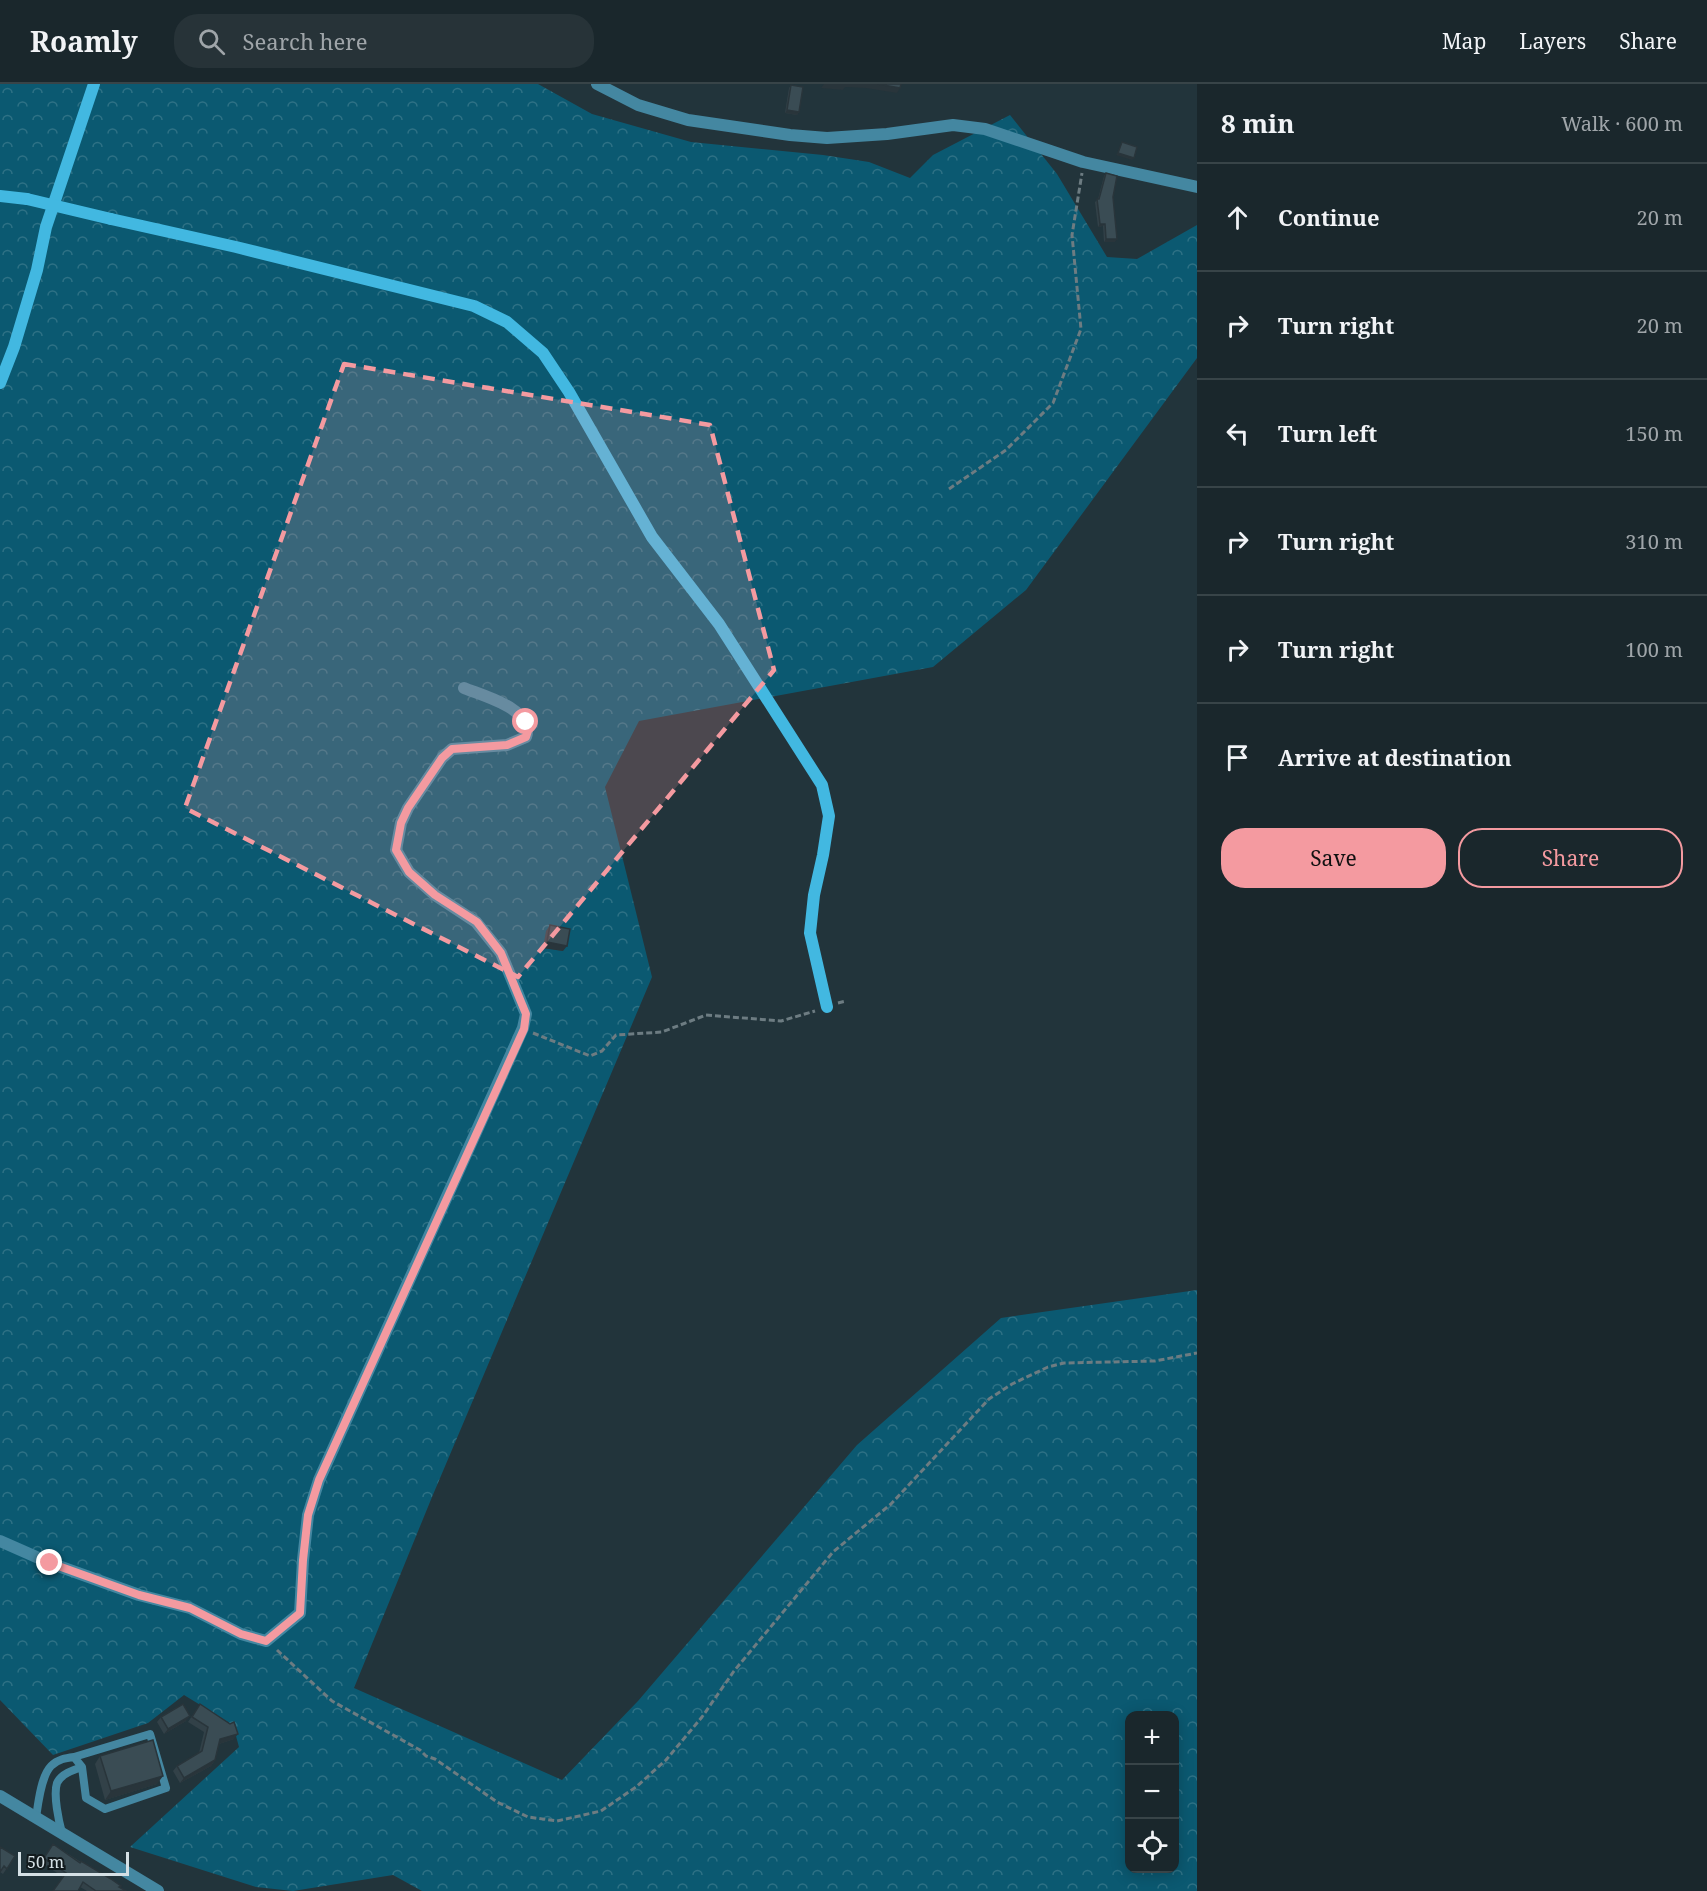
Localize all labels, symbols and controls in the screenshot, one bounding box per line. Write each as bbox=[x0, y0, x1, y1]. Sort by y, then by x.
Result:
search box bbox=[174, 14, 594, 68]
text: Roamly bbox=[30, 22, 138, 60]
icon: search bbox=[195, 25, 228, 58]
text: Search here bbox=[243, 26, 367, 56]
text: Map bbox=[1442, 27, 1486, 55]
text: Layers bbox=[1519, 27, 1586, 55]
text: Share bbox=[1619, 27, 1677, 55]
text: 8 min bbox=[1221, 105, 1295, 141]
text: Walk · 600 m bbox=[1561, 110, 1683, 137]
icon: ahead bbox=[1221, 201, 1254, 234]
text: Continue bbox=[1278, 202, 1380, 232]
text: 20 m bbox=[1637, 204, 1683, 231]
icon: right bbox=[1221, 309, 1254, 342]
text: Turn right bbox=[1278, 310, 1394, 340]
text: 20 m bbox=[1637, 312, 1683, 339]
icon: left bbox=[1221, 417, 1254, 450]
text: Turn left bbox=[1278, 418, 1377, 448]
text: 150 m bbox=[1625, 420, 1683, 447]
icon: right bbox=[1221, 525, 1254, 558]
text: Turn right bbox=[1278, 526, 1394, 556]
text: 310 m bbox=[1625, 528, 1683, 555]
icon: right bbox=[1221, 633, 1254, 666]
text: Turn right bbox=[1278, 634, 1394, 664]
text: 100 m bbox=[1625, 636, 1683, 663]
route start bbox=[512, 708, 538, 734]
icon: arrive bbox=[1221, 741, 1254, 774]
text: Arrive at destination bbox=[1278, 742, 1512, 772]
button: Save bbox=[1221, 828, 1446, 888]
button: Share bbox=[1458, 828, 1683, 888]
route end bbox=[36, 1549, 62, 1575]
map controls bbox=[1125, 1711, 1179, 1873]
button: + bbox=[1125, 1711, 1179, 1765]
button: − bbox=[1125, 1765, 1179, 1819]
button: locate bbox=[1125, 1819, 1179, 1873]
scale bar bbox=[18, 1849, 129, 1876]
text: 50 m bbox=[27, 1851, 64, 1873]

